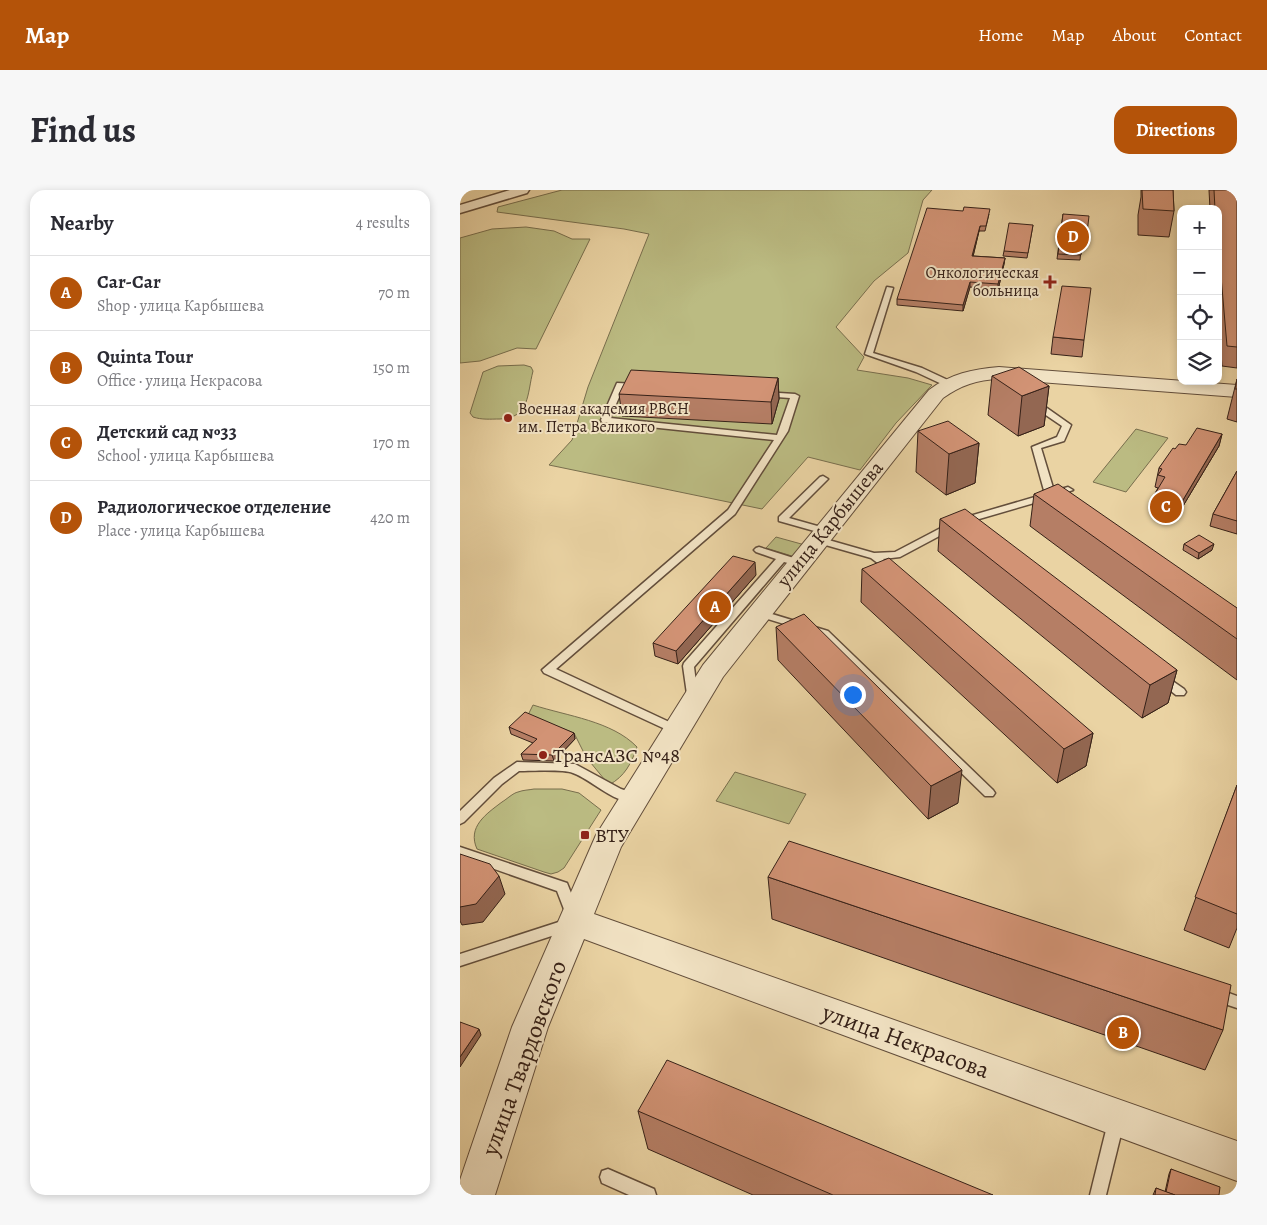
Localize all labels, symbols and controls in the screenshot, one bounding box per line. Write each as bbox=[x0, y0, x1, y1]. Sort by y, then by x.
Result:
text: Map bbox=[25, 19, 69, 51]
text: Home bbox=[978, 23, 1023, 47]
text: Map bbox=[1051, 23, 1084, 47]
text: About bbox=[1112, 23, 1156, 47]
text: Contact bbox=[1184, 23, 1242, 47]
text: Find us bbox=[30, 106, 136, 154]
button: Directions bbox=[1114, 106, 1237, 154]
map controls bbox=[1177, 205, 1222, 385]
button: + bbox=[1177, 205, 1222, 250]
text: Nearby bbox=[50, 209, 113, 237]
text: 4 results bbox=[356, 212, 410, 234]
pin: D bbox=[1057, 218, 1089, 256]
button: − bbox=[1177, 250, 1222, 295]
place label: Онкологическая больница bbox=[925, 262, 1040, 302]
text: Car-Car bbox=[97, 269, 161, 295]
marker: Онкологическая больница bbox=[1043, 275, 1057, 289]
text: A bbox=[61, 282, 71, 304]
text: 70 m bbox=[378, 282, 410, 304]
text: Shop · улица Карбышева bbox=[97, 295, 264, 317]
button: locate bbox=[1177, 295, 1222, 340]
button: layers bbox=[1177, 340, 1222, 385]
text: Quinta Tour bbox=[97, 344, 193, 370]
text: B bbox=[61, 357, 71, 379]
text: 150 m bbox=[373, 357, 410, 379]
text: Office · улица Некрасова bbox=[97, 370, 262, 392]
place label: Военная академия РВСН им. Петра Великого bbox=[518, 398, 689, 438]
marker: Военная академия РВСН им. Петра Великого bbox=[502, 412, 514, 424]
text: Детский сад №33 bbox=[97, 419, 237, 445]
text: C bbox=[61, 432, 71, 454]
text: 170 m bbox=[373, 432, 410, 454]
text: School · улица Карбышева bbox=[97, 445, 274, 467]
street label: улица Карбышева bbox=[770, 455, 890, 594]
pin: C bbox=[1150, 488, 1182, 526]
text: Радиологическое отделение bbox=[97, 494, 331, 520]
text: D bbox=[60, 507, 72, 529]
text: 420 m bbox=[370, 507, 410, 529]
text: Place · улица Карбышева bbox=[97, 520, 265, 542]
pin: A bbox=[699, 588, 731, 626]
your location bbox=[840, 682, 866, 708]
place label: ТрансАЗС №48 bbox=[553, 742, 680, 769]
marker: ТрансАЗС №48 bbox=[537, 749, 549, 761]
place label: ВТУ bbox=[595, 822, 629, 849]
marker: ВТУ bbox=[579, 829, 591, 841]
street label: улица Твардовского bbox=[473, 956, 574, 1161]
street label: улица Некрасова bbox=[817, 996, 994, 1086]
pin: B bbox=[1107, 1014, 1139, 1052]

